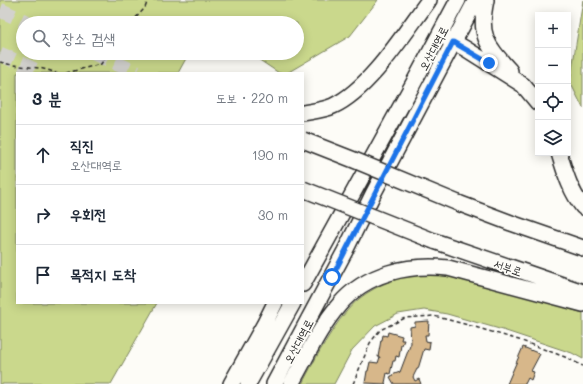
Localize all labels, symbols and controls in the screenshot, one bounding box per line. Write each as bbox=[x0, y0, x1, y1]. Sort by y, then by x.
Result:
map controls bbox=[535, 12, 571, 156]
button: + bbox=[535, 12, 571, 48]
search box bbox=[16, 16, 304, 60]
street label: 오산대역로 bbox=[415, 23, 451, 73]
icon: search bbox=[30, 27, 52, 49]
text: 장소 검색 bbox=[62, 28, 115, 48]
button: − bbox=[535, 48, 571, 84]
route end bbox=[480, 54, 498, 72]
button: locate bbox=[535, 84, 571, 120]
text: 3 분 bbox=[32, 87, 62, 109]
text: 도보 · 220 m bbox=[216, 89, 288, 106]
button: layers bbox=[535, 120, 571, 156]
text: 직진 bbox=[70, 135, 94, 155]
icon: ahead bbox=[32, 144, 54, 166]
text: 190 m bbox=[252, 146, 288, 163]
text: 오산대역로 bbox=[70, 156, 122, 173]
icon: right bbox=[32, 204, 54, 226]
text: 우회전 bbox=[70, 204, 106, 224]
text: 30 m bbox=[258, 206, 288, 223]
street label: 서부로 bbox=[492, 255, 524, 279]
icon: arrive bbox=[32, 264, 54, 286]
text: 목적지 도착 bbox=[70, 264, 136, 284]
route start bbox=[323, 268, 341, 286]
street label: 오산대역로 bbox=[280, 316, 316, 366]

